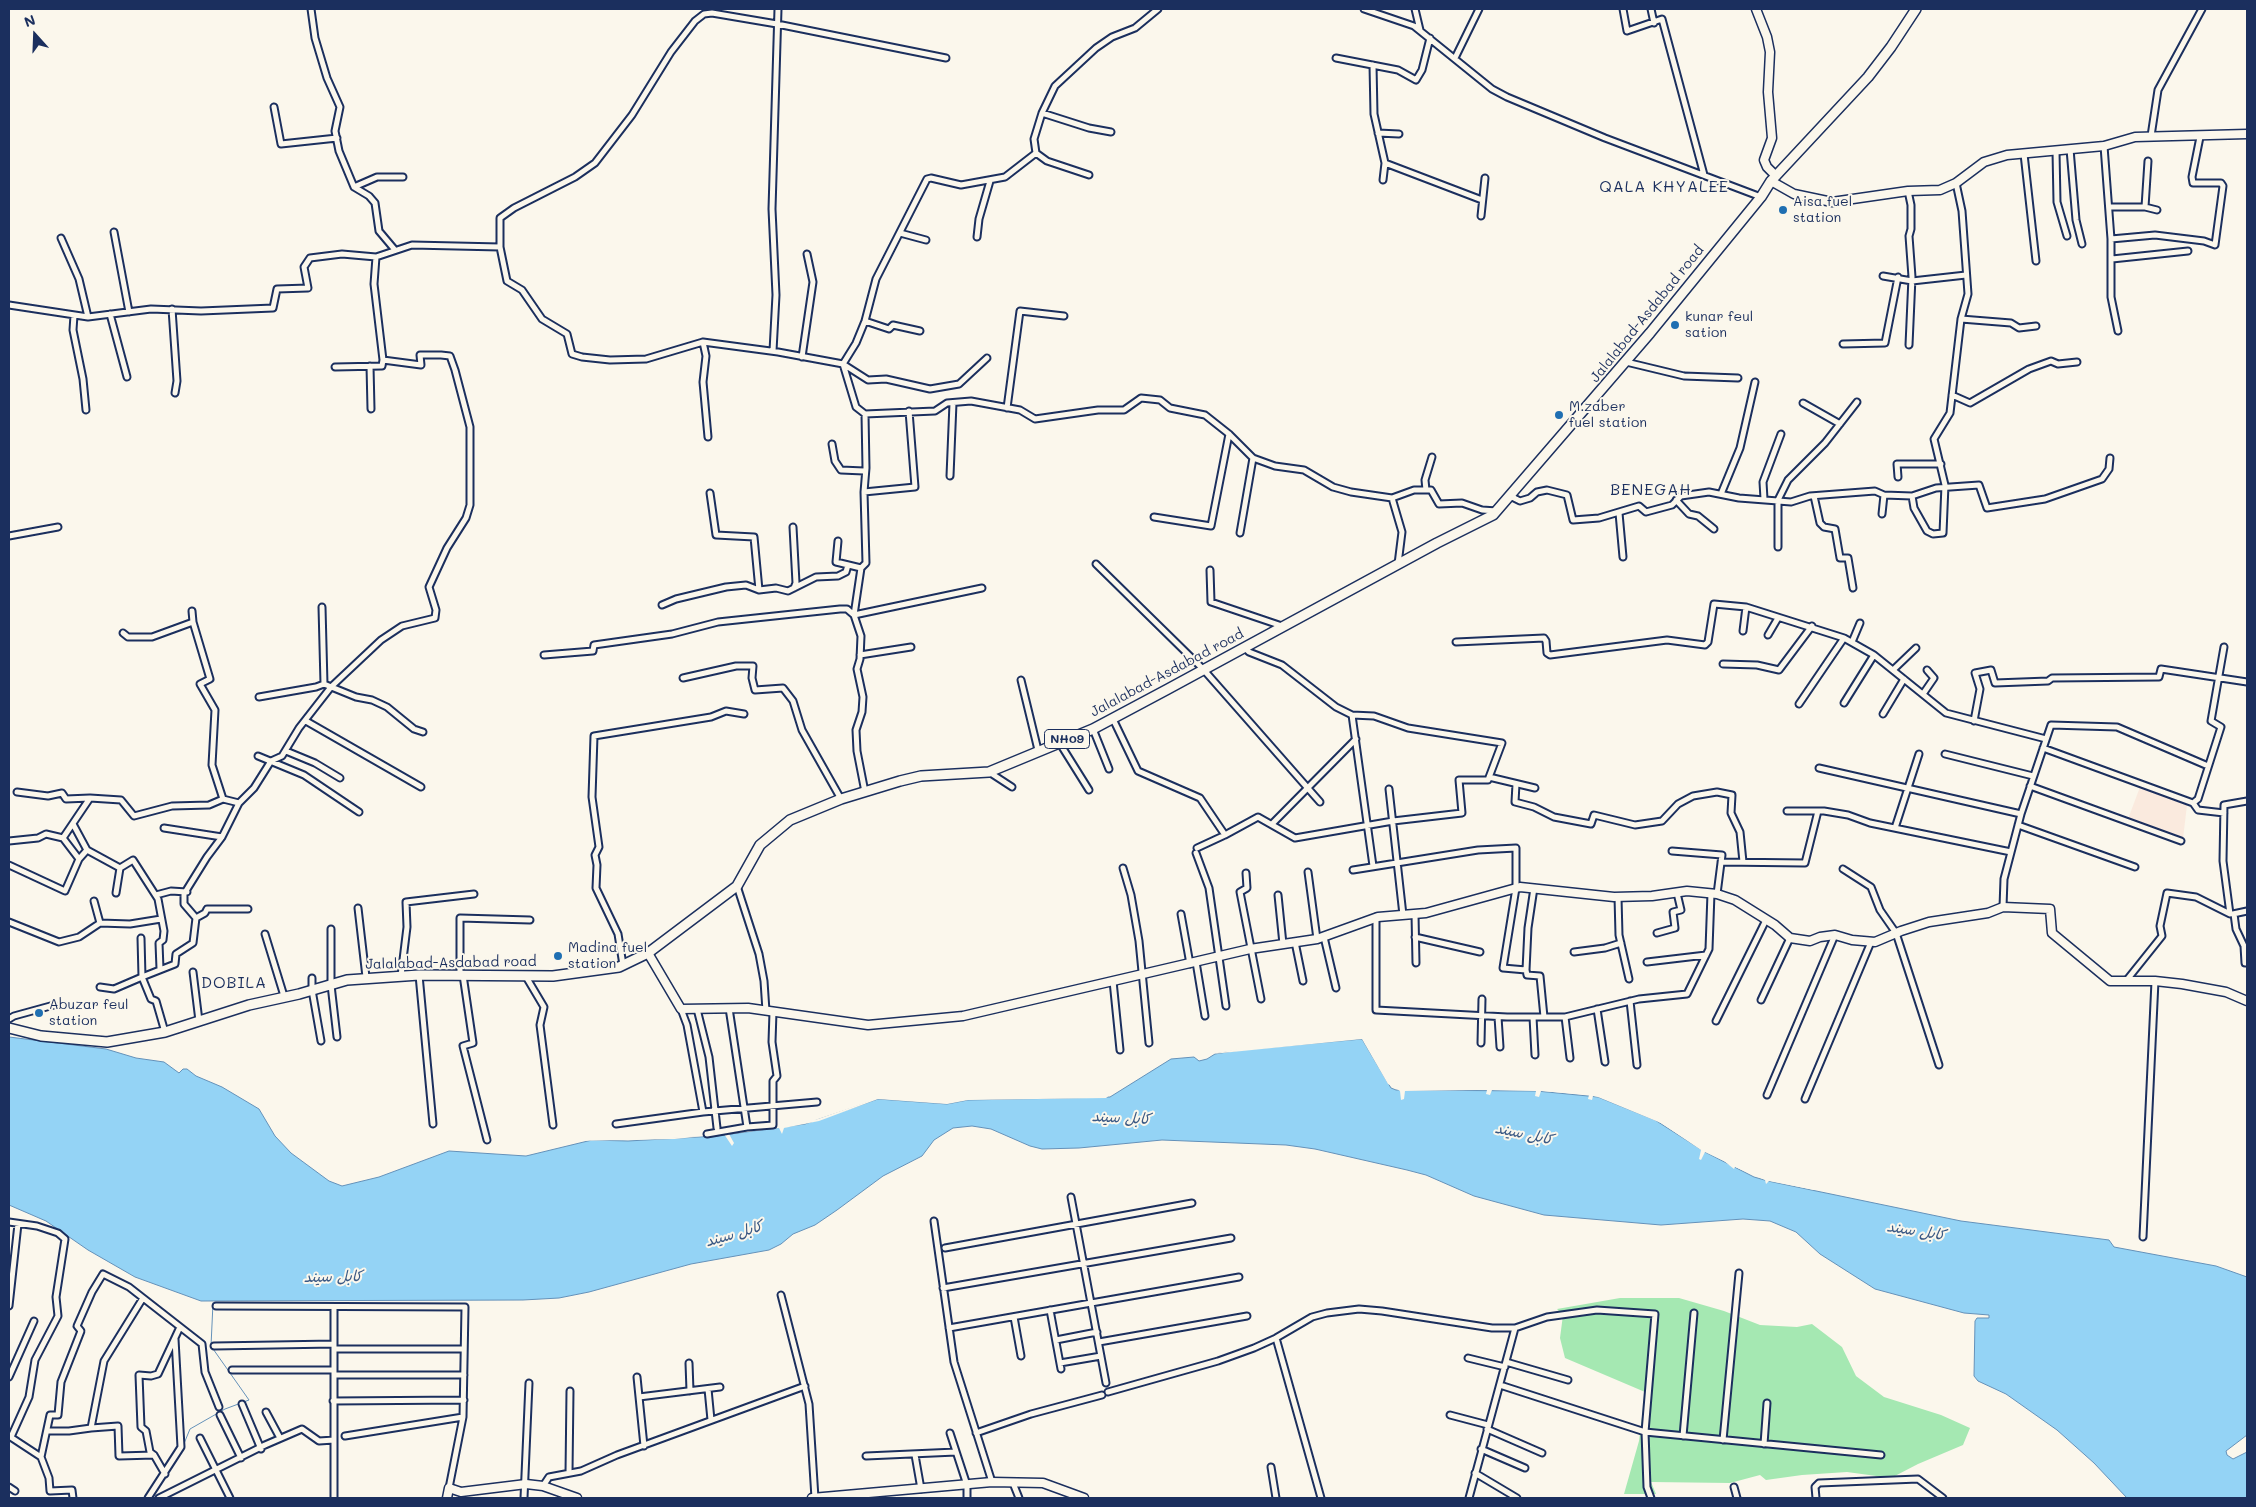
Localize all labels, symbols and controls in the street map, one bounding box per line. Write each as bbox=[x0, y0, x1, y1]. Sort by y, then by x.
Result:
north arrow bbox=[10, 10, 60, 60]
text: N bbox=[21, 10, 38, 31]
district label: QALA KHYALEE bbox=[1598, 177, 1730, 197]
place label: Aisa fuel station bbox=[1793, 194, 1852, 226]
marker: Aisa fuel station bbox=[1777, 204, 1789, 216]
street label: Jalalabad-Asdabad road bbox=[1587, 242, 1707, 386]
place label: kunar feul sation bbox=[1685, 309, 1753, 342]
marker: kunar feul sation bbox=[1669, 319, 1681, 331]
place label: M.zaber fuel station bbox=[1569, 399, 1647, 432]
marker: M.zaber fuel station bbox=[1553, 409, 1565, 421]
district label: BENEGAH bbox=[1609, 480, 1693, 500]
street label: Jalalabad-Asdabad road bbox=[1087, 625, 1247, 721]
road number: NH09 bbox=[1044, 730, 1090, 749]
place label: Madina fuel station bbox=[568, 940, 647, 972]
marker: Madina fuel station bbox=[552, 950, 564, 962]
street label: Jalalabad-Asdabad road bbox=[365, 953, 537, 973]
district label: DOBILA bbox=[200, 973, 268, 993]
place label: Abuzar feul station bbox=[49, 997, 129, 1030]
marker: Abuzar feul station bbox=[33, 1007, 45, 1019]
water label: کابل سيند bbox=[1091, 1107, 1151, 1129]
water label: کابل سيند bbox=[1493, 1119, 1555, 1149]
water label: کابل سيند bbox=[703, 1217, 765, 1251]
water label: کابل سيند bbox=[1886, 1218, 1946, 1244]
water label: کابل سيند bbox=[303, 1267, 363, 1287]

